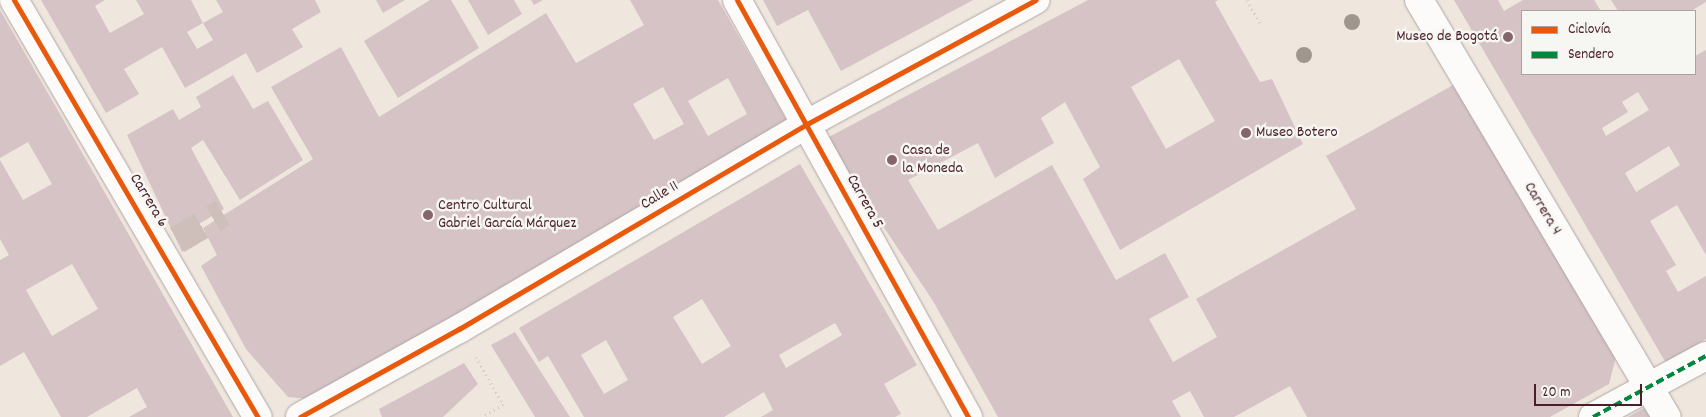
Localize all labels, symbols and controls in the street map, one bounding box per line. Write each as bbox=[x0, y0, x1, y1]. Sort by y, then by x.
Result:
legend bbox=[1521, 10, 1696, 75]
text: Ciclovía bbox=[1568, 19, 1610, 41]
place label: Museo de Bogotá bbox=[1396, 27, 1498, 47]
marker: Museo de Bogotá bbox=[1502, 31, 1514, 43]
text: Sendero bbox=[1568, 44, 1614, 66]
place label: Museo Botero bbox=[1256, 123, 1338, 143]
marker: Museo Botero bbox=[1240, 127, 1252, 139]
place label: Casa de la Moneda bbox=[902, 141, 963, 179]
marker: Casa de la Moneda bbox=[886, 154, 898, 166]
street label: Carrera 6 bbox=[125, 171, 171, 231]
street label: Carrera 5 bbox=[841, 172, 887, 232]
street label: Calle 11 bbox=[638, 177, 682, 215]
street label: Carrera 4 bbox=[1519, 179, 1565, 239]
place label: Centro Cultural Gabriel García Márquez bbox=[438, 196, 576, 234]
marker: Centro Cultural Gabriel García Márquez bbox=[422, 209, 434, 221]
scale bar bbox=[1536, 374, 1644, 406]
text: 20 m bbox=[1542, 382, 1570, 404]

